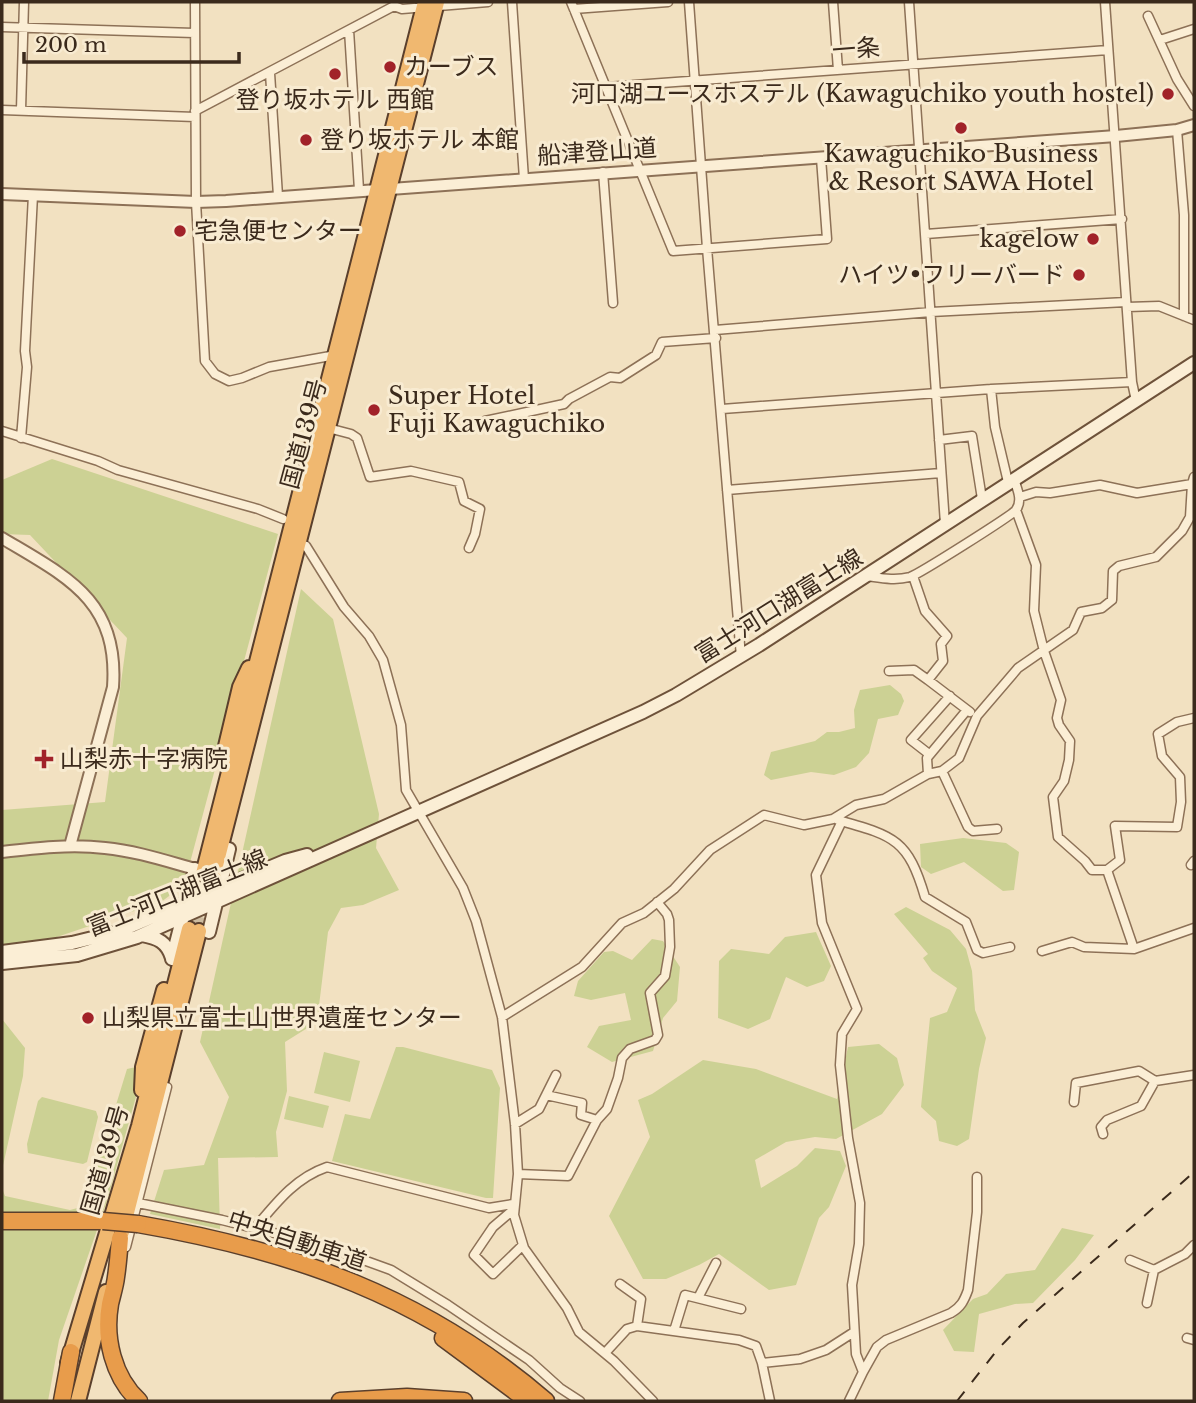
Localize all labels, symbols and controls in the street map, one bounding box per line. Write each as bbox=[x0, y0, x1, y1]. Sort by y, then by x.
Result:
scale bar bbox=[24, 21, 240, 65]
text: 200 m bbox=[35, 32, 107, 58]
street label: 一条 bbox=[831, 32, 881, 65]
place label: カーブス bbox=[404, 52, 499, 81]
marker: カーブス bbox=[382, 59, 398, 75]
marker: 登り坂ホテル 西館 bbox=[327, 66, 343, 82]
place label: 河口湖ユースホステル (Kawaguchiko youth hostel) bbox=[571, 79, 1154, 108]
place label: 登り坂ホテル 西館 bbox=[236, 85, 434, 114]
marker: 河口湖ユースホステル (Kawaguchiko youth hostel) bbox=[1160, 86, 1176, 102]
marker: Kawaguchiko Business & Resort SAWA Hotel bbox=[953, 120, 969, 136]
place label: 登り坂ホテル 本館 bbox=[320, 125, 519, 154]
marker: 登り坂ホテル 本館 bbox=[298, 132, 314, 148]
street label: 船津登山道 bbox=[536, 133, 658, 170]
place label: Kawaguchiko Business & Resort SAWA Hotel bbox=[823, 139, 1099, 196]
place label: 宅急便センター bbox=[194, 216, 362, 245]
marker: 宅急便センター bbox=[172, 223, 188, 239]
place label: kagelow bbox=[979, 224, 1080, 253]
marker: kagelow bbox=[1085, 231, 1101, 247]
place label: ハイツ•フリーバード bbox=[838, 260, 1065, 289]
marker: ハイツ•フリーバード bbox=[1071, 267, 1087, 283]
street label: 国道139号 bbox=[275, 376, 332, 492]
place label: Super Hotel Fuji Kawaguchiko bbox=[388, 381, 605, 438]
marker: Super Hotel Fuji Kawaguchiko bbox=[366, 402, 382, 418]
street label: 富士河口湖富士線 bbox=[690, 542, 868, 669]
place label: 山梨赤十字病院 bbox=[60, 744, 228, 773]
marker: 山梨赤十字病院 bbox=[34, 749, 54, 769]
street label: 富士河口湖富士線 bbox=[82, 843, 271, 942]
place label: 山梨県立富士山世界遺産センター bbox=[102, 1003, 462, 1032]
marker: 山梨県立富士山世界遺産センター bbox=[80, 1010, 96, 1026]
street label: 国道139号 bbox=[75, 1102, 134, 1218]
street label: 中央自動車道 bbox=[224, 1204, 370, 1277]

